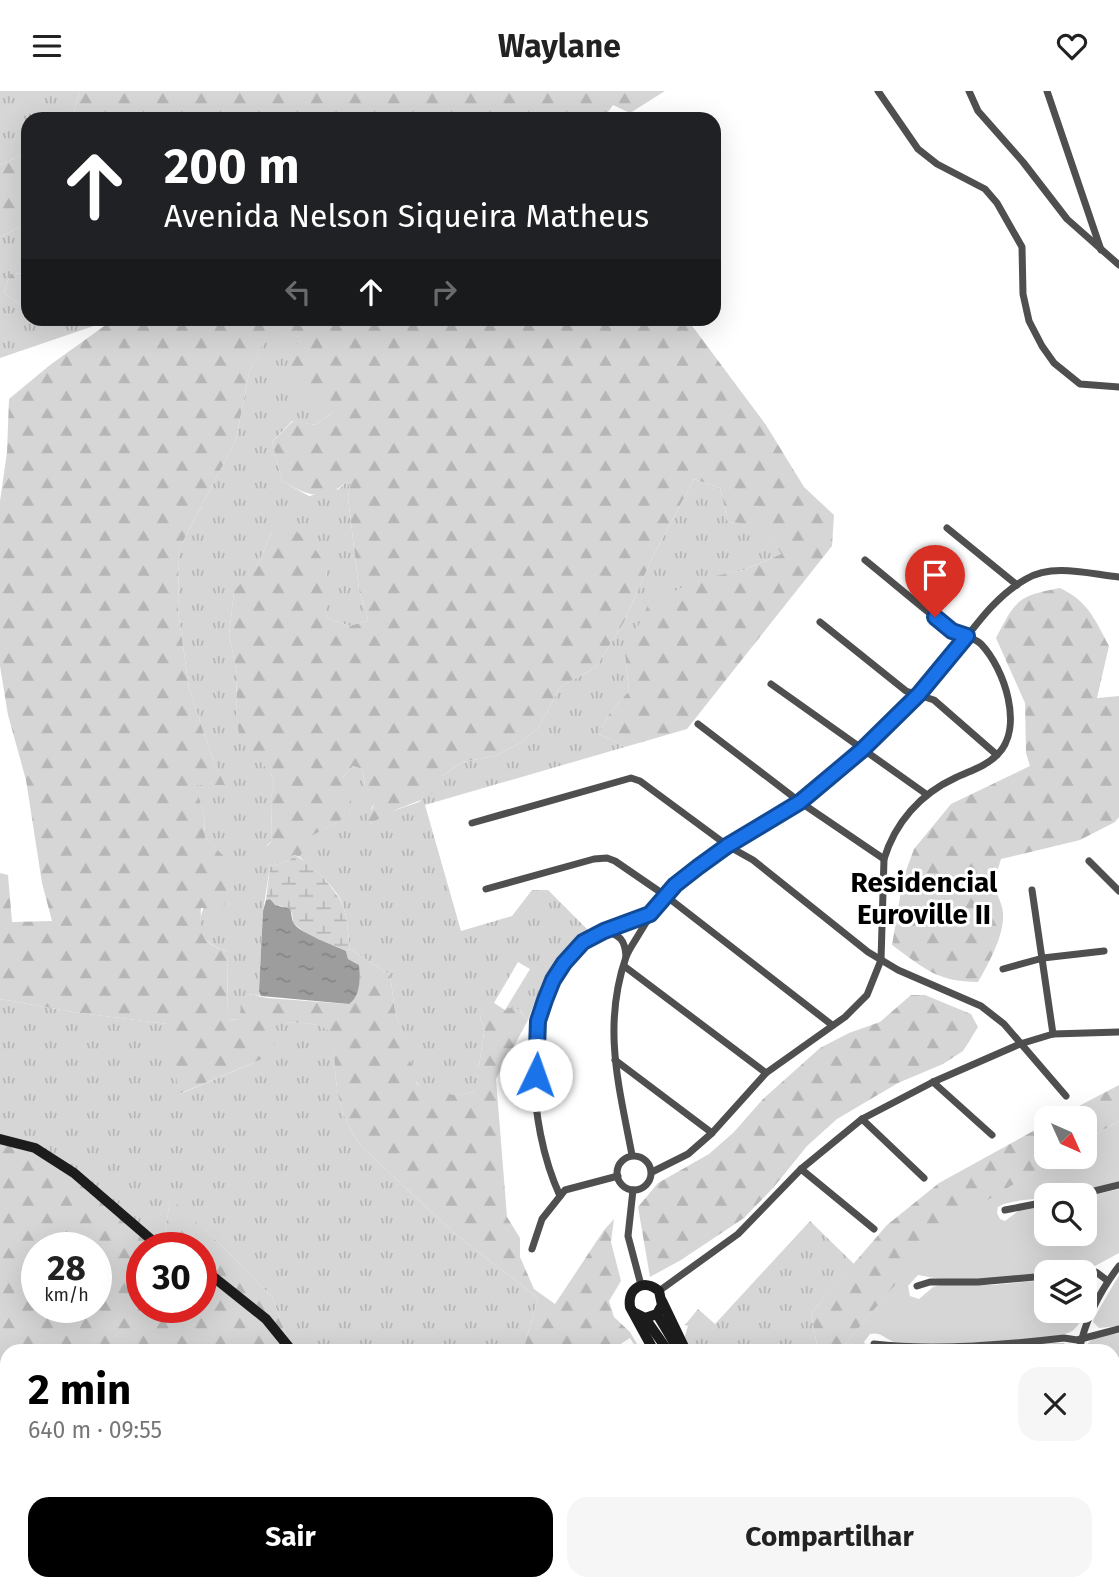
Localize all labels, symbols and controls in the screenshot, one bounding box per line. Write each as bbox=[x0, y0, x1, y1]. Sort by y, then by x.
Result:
icon: menu bbox=[28, 27, 66, 65]
text: Waylane bbox=[498, 27, 621, 65]
icon: heart bbox=[1053, 27, 1091, 65]
text: 200 m bbox=[164, 137, 300, 196]
icon: ahead bbox=[49, 140, 140, 231]
text: Avenida Nelson Siqueira Matheus bbox=[164, 197, 649, 235]
icon: left bbox=[279, 273, 317, 311]
icon: ahead bbox=[352, 273, 390, 311]
icon: right bbox=[425, 273, 463, 311]
pin bbox=[905, 545, 965, 617]
icon: arrive bbox=[916, 556, 954, 594]
district label: Residencial Euroville II bbox=[851, 866, 998, 931]
position arrow bbox=[499, 1038, 573, 1112]
north arrow bbox=[1034, 1106, 1097, 1169]
map controls bbox=[1034, 1106, 1097, 1323]
button: search bbox=[1034, 1183, 1097, 1246]
speed limit sign: 30 bbox=[126, 1232, 217, 1323]
text: 28 bbox=[47, 1247, 86, 1289]
button: layers bbox=[1034, 1260, 1097, 1323]
text: km/h bbox=[44, 1284, 89, 1306]
text: 2 min bbox=[28, 1365, 131, 1415]
button: close bbox=[1018, 1367, 1092, 1441]
text: 640 m · 09:55 bbox=[28, 1416, 162, 1444]
button: Sair bbox=[28, 1497, 553, 1577]
button: Compartilhar bbox=[567, 1497, 1092, 1577]

